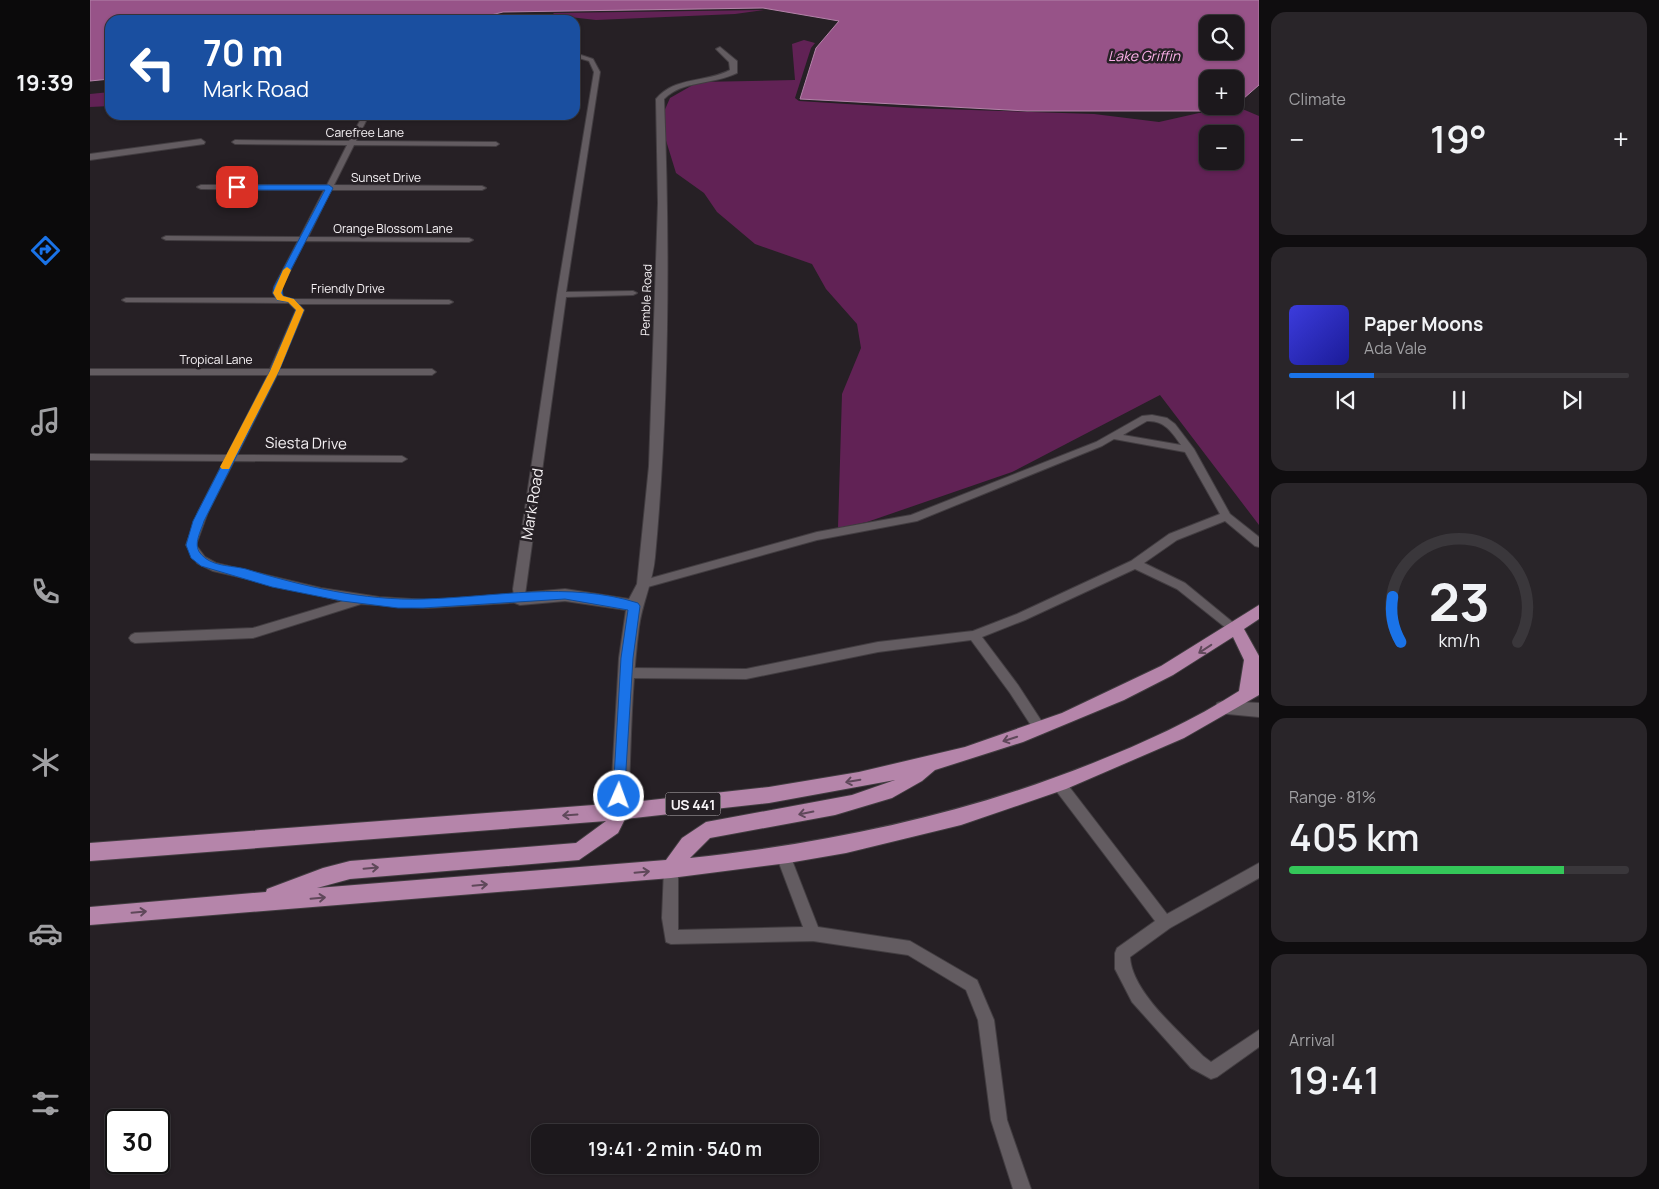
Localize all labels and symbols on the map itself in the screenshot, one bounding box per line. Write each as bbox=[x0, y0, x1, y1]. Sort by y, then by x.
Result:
water label: Lake Griffin bbox=[1108, 46, 1181, 65]
street label: Carefree Lane bbox=[326, 124, 404, 141]
pin bbox=[216, 166, 258, 208]
street label: Sunset Drive bbox=[351, 169, 421, 186]
street label: Orange Blossom Lane bbox=[333, 220, 453, 237]
street label: Pemble Road bbox=[636, 264, 656, 336]
street label: Friendly Drive bbox=[311, 280, 385, 297]
street label: Tropical Lane bbox=[179, 351, 253, 368]
street label: Siesta Drive bbox=[265, 432, 347, 454]
street label: Mark Road bbox=[516, 467, 548, 541]
one-way arrow bbox=[1198, 644, 1212, 654]
one-way arrow bbox=[1003, 735, 1018, 744]
position arrow bbox=[592, 769, 644, 821]
one-way arrow bbox=[846, 777, 862, 787]
road number: US 441 bbox=[666, 792, 720, 816]
one-way arrow bbox=[799, 808, 815, 818]
one-way arrow bbox=[563, 811, 579, 820]
one-way arrow bbox=[363, 864, 379, 873]
one-way arrow bbox=[634, 867, 650, 876]
one-way arrow bbox=[472, 880, 488, 889]
one-way arrow bbox=[310, 893, 326, 902]
one-way arrow bbox=[130, 908, 146, 917]
speed limit sign: 30 bbox=[105, 1109, 170, 1174]

